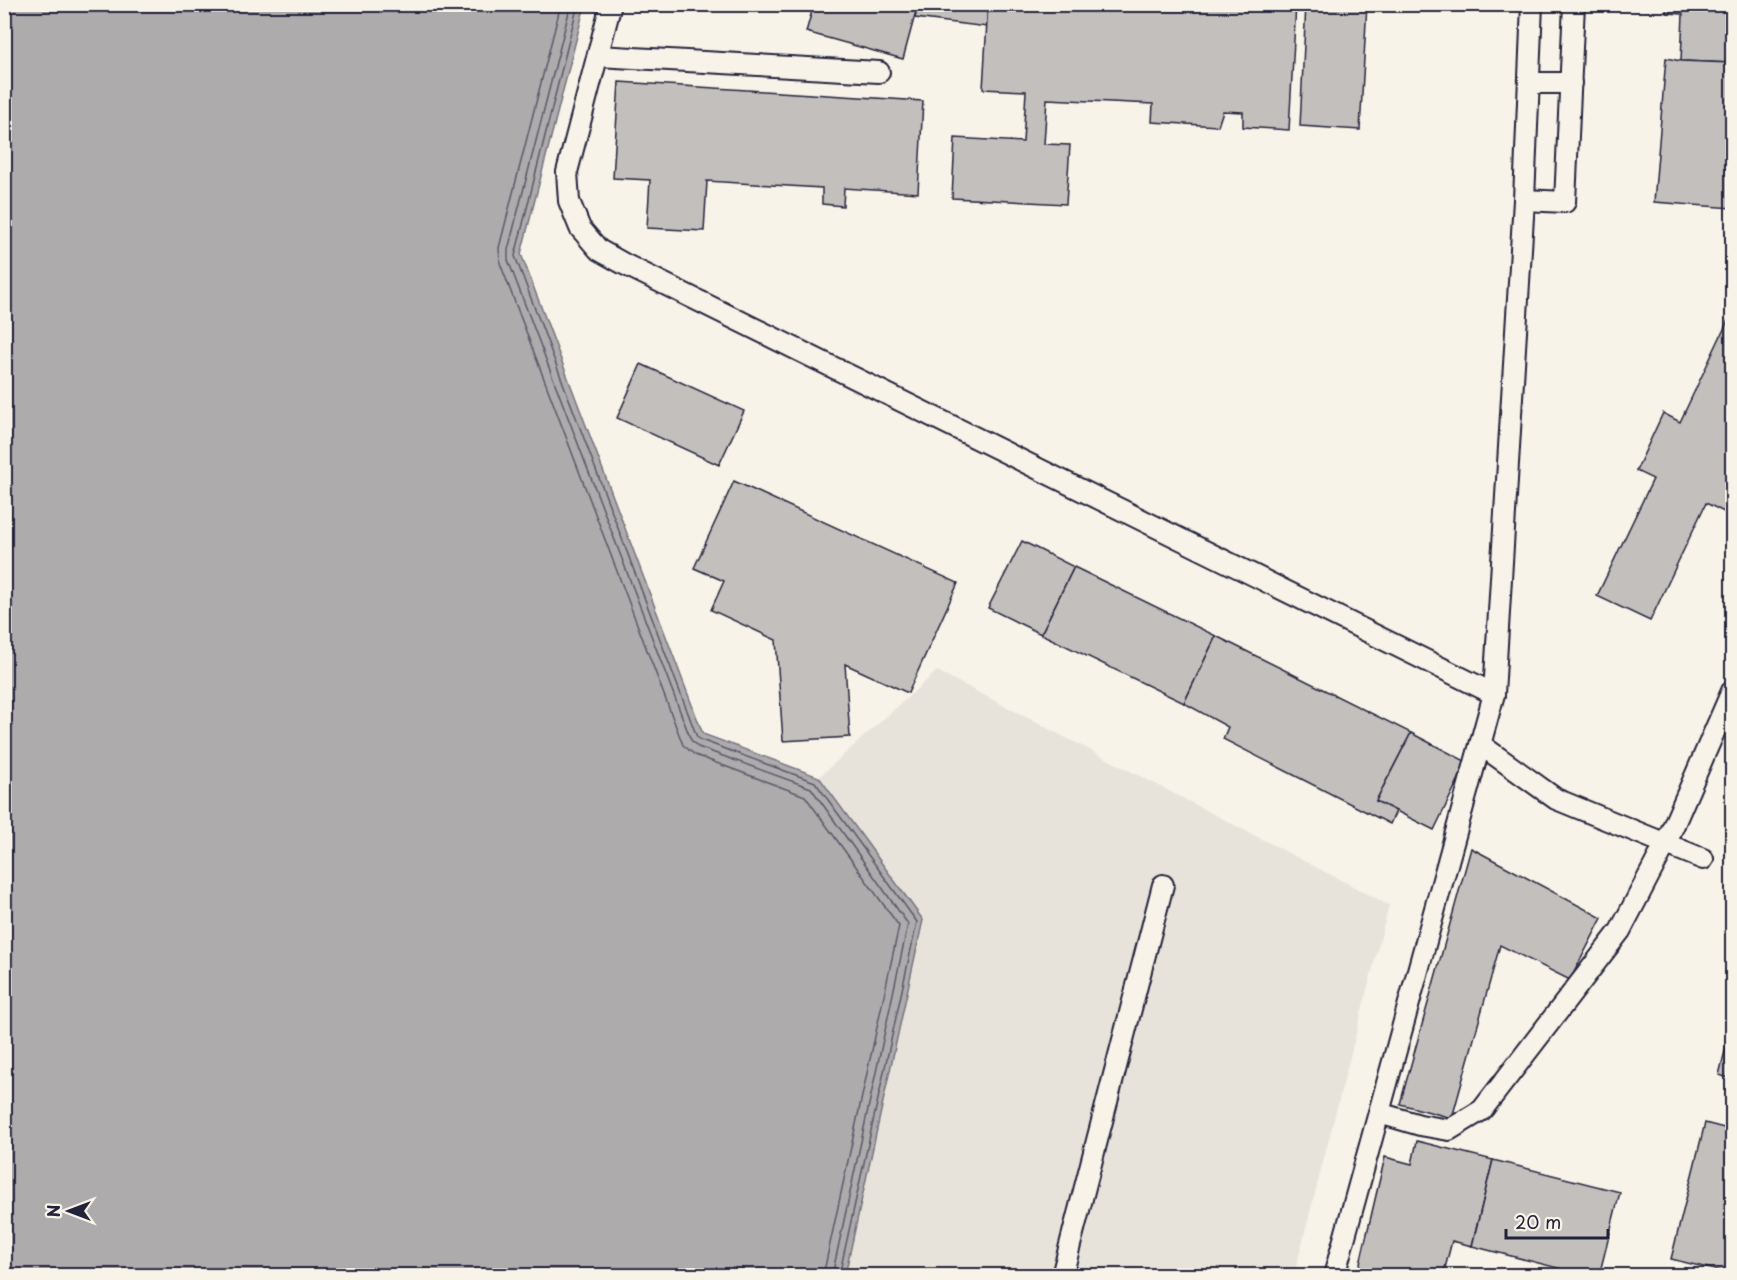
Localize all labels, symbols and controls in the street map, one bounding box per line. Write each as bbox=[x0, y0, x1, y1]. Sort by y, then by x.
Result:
north arrow bbox=[39, 1181, 99, 1241]
scale bar bbox=[1506, 1202, 1608, 1240]
text: N bbox=[41, 1205, 65, 1217]
text: 20 m bbox=[1515, 1208, 1561, 1235]

